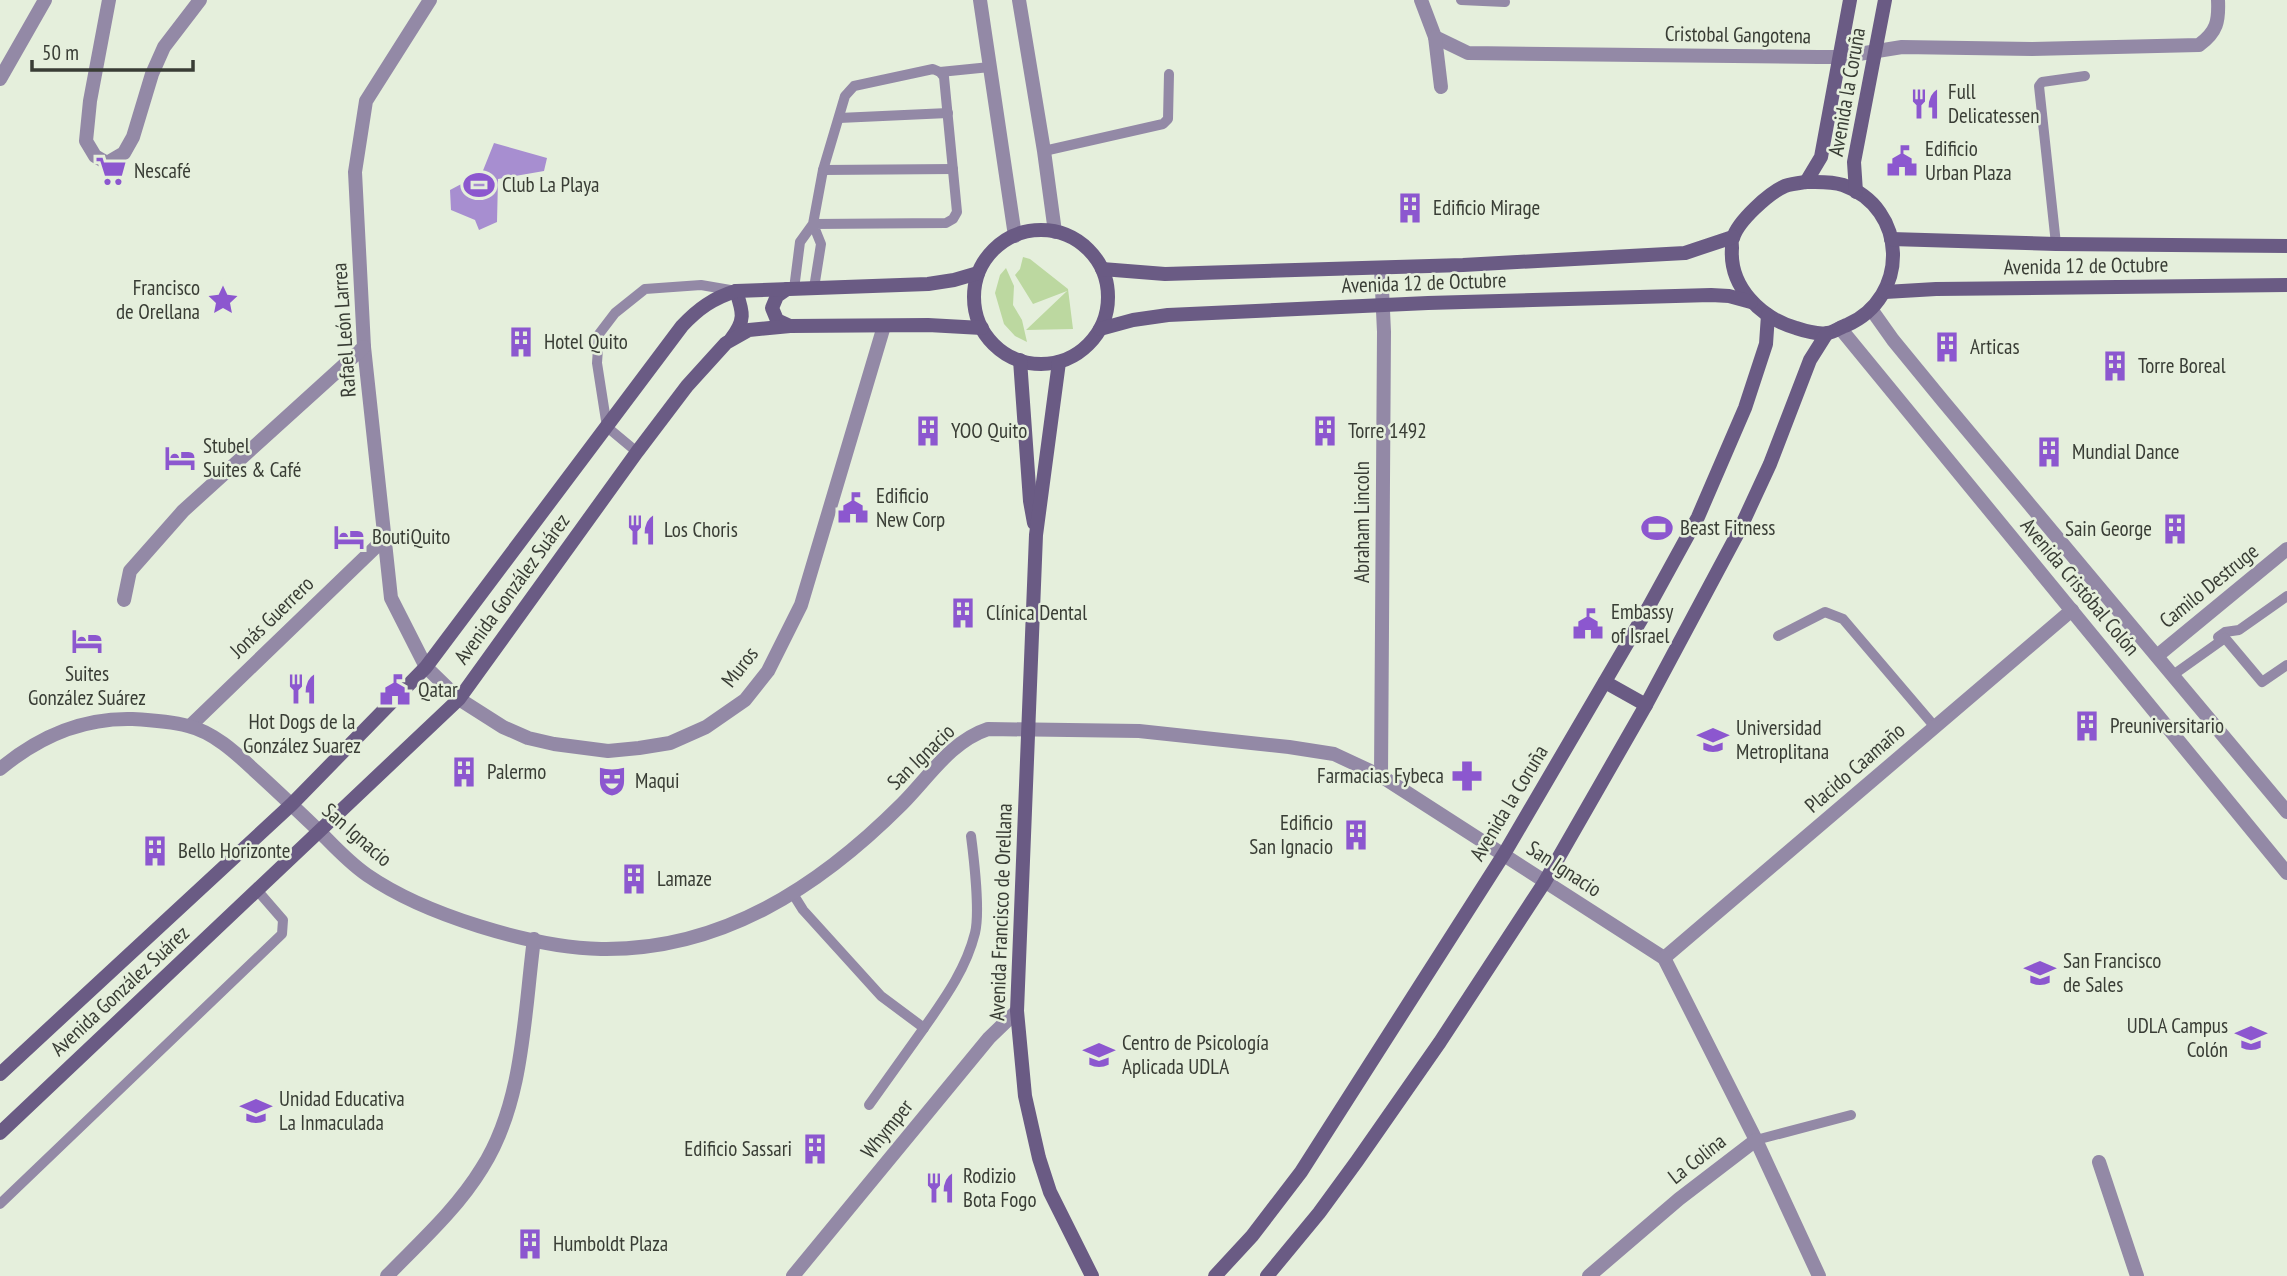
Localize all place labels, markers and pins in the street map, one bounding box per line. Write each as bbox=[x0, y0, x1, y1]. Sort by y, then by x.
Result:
place label: Full Delicatessen bbox=[1948, 78, 2039, 129]
restaurant icon: Full Delicatessen bbox=[1908, 87, 1942, 121]
place label: Edificio Urban Plaza bbox=[1925, 135, 2012, 186]
public building icon: Edificio Urban Plaza bbox=[1885, 144, 1919, 178]
supermarket icon: Nescafé bbox=[94, 154, 128, 188]
place label: Nescafé bbox=[134, 157, 191, 184]
sports icon: Club La Playa bbox=[462, 168, 496, 202]
place label: Club La Playa bbox=[502, 171, 600, 198]
building icon: Edificio Mirage bbox=[1393, 191, 1427, 225]
place label: Edificio Mirage bbox=[1433, 194, 1540, 221]
place label: Francisco de Orellana bbox=[116, 274, 200, 325]
place icon: Francisco de Orellana bbox=[206, 283, 240, 317]
building icon: Hotel Quito bbox=[504, 325, 538, 359]
place label: Hotel Quito bbox=[544, 328, 628, 355]
building icon: Articas bbox=[1930, 330, 1964, 364]
place label: Articas bbox=[1970, 333, 2020, 360]
building icon: Torre Boreal bbox=[2098, 349, 2132, 383]
place label: Torre Boreal bbox=[2138, 352, 2226, 379]
building icon: YOO Quito bbox=[911, 414, 945, 448]
building icon: Torre 1492 bbox=[1308, 414, 1342, 448]
place label: YOO Quito bbox=[951, 417, 1027, 444]
place label: Torre 1492 bbox=[1348, 417, 1427, 444]
place label: Stubel Suites & Café bbox=[203, 432, 301, 483]
building icon: Mundial Dance bbox=[2032, 435, 2066, 469]
place label: Mundial Dance bbox=[2072, 438, 2180, 465]
hotel icon: Stubel Suites & Café bbox=[163, 441, 197, 475]
place label: Edificio New Corp bbox=[876, 482, 945, 533]
public building icon: Edificio New Corp bbox=[836, 491, 870, 525]
sports icon: Beast Fitness bbox=[1640, 511, 1674, 545]
building icon: Sain George bbox=[2158, 512, 2192, 546]
restaurant icon: Los Choris bbox=[624, 513, 658, 547]
place label: Beast Fitness bbox=[1680, 514, 1775, 541]
place label: Sain George bbox=[2065, 515, 2152, 542]
place label: Los Choris bbox=[664, 516, 738, 543]
hotel icon: BoutiQuito bbox=[332, 520, 366, 554]
place label: BoutiQuito bbox=[372, 523, 450, 550]
building icon: Clínica Dental bbox=[946, 596, 980, 630]
place label: Embassy of Israel bbox=[1611, 598, 1673, 649]
place label: Clínica Dental bbox=[986, 599, 1087, 626]
public building icon: Embassy of Israel bbox=[1571, 607, 1605, 641]
hotel icon: Suites González Suárez bbox=[70, 624, 104, 658]
place label: Suites González Suárez bbox=[28, 660, 146, 711]
restaurant icon: Hot Dogs de la González Suarez bbox=[285, 672, 319, 706]
public building icon: Qatar bbox=[378, 673, 412, 707]
place label: Qatar bbox=[418, 676, 458, 703]
place label: Hot Dogs de la González Suarez bbox=[243, 708, 361, 759]
building icon: Preuniversitario bbox=[2070, 709, 2104, 743]
place label: Preuniversitario bbox=[2110, 712, 2224, 739]
place label: Universidad Metroplitana bbox=[1736, 714, 1829, 765]
school or university icon: Universidad Metroplitana bbox=[1696, 723, 1730, 757]
building icon: Palermo bbox=[447, 755, 481, 789]
place label: Palermo bbox=[487, 758, 546, 785]
pharmacy icon: Farmacias Fybeca bbox=[1450, 759, 1484, 793]
place label: Farmacias Fybeca bbox=[1317, 762, 1444, 789]
theatre icon: Maqui bbox=[595, 764, 629, 798]
place label: Maqui bbox=[635, 767, 680, 794]
place label: Edificio San Ignacio bbox=[1249, 809, 1333, 860]
building icon: Edificio San Ignacio bbox=[1339, 818, 1373, 852]
building icon: Bello Horizonte bbox=[138, 834, 172, 868]
place label: Bello Horizonte bbox=[178, 837, 290, 864]
building icon: Lamaze bbox=[617, 862, 651, 896]
place label: Lamaze bbox=[657, 865, 712, 892]
place label: San Francisco de Sales bbox=[2063, 947, 2161, 998]
school or university icon: San Francisco de Sales bbox=[2023, 956, 2057, 990]
place label: UDLA Campus Colón bbox=[2127, 1012, 2228, 1063]
school or university icon: UDLA Campus Colón bbox=[2234, 1021, 2268, 1055]
place label: Centro de Psicología Aplicada UDLA bbox=[1122, 1029, 1269, 1080]
school or university icon: Centro de Psicología Aplicada UDLA bbox=[1082, 1038, 1116, 1072]
place label: Unidad Educativa La Inmaculada bbox=[279, 1085, 405, 1136]
school or university icon: Unidad Educativa La Inmaculada bbox=[239, 1094, 273, 1128]
building icon: Edificio Sassari bbox=[798, 1132, 832, 1166]
place label: Edificio Sassari bbox=[684, 1135, 792, 1162]
place label: Rodizio Bota Fogo bbox=[963, 1162, 1036, 1213]
restaurant icon: Rodizio Bota Fogo bbox=[923, 1171, 957, 1205]
building icon: Humboldt Plaza bbox=[513, 1227, 547, 1261]
place label: Humboldt Plaza bbox=[553, 1230, 668, 1257]

